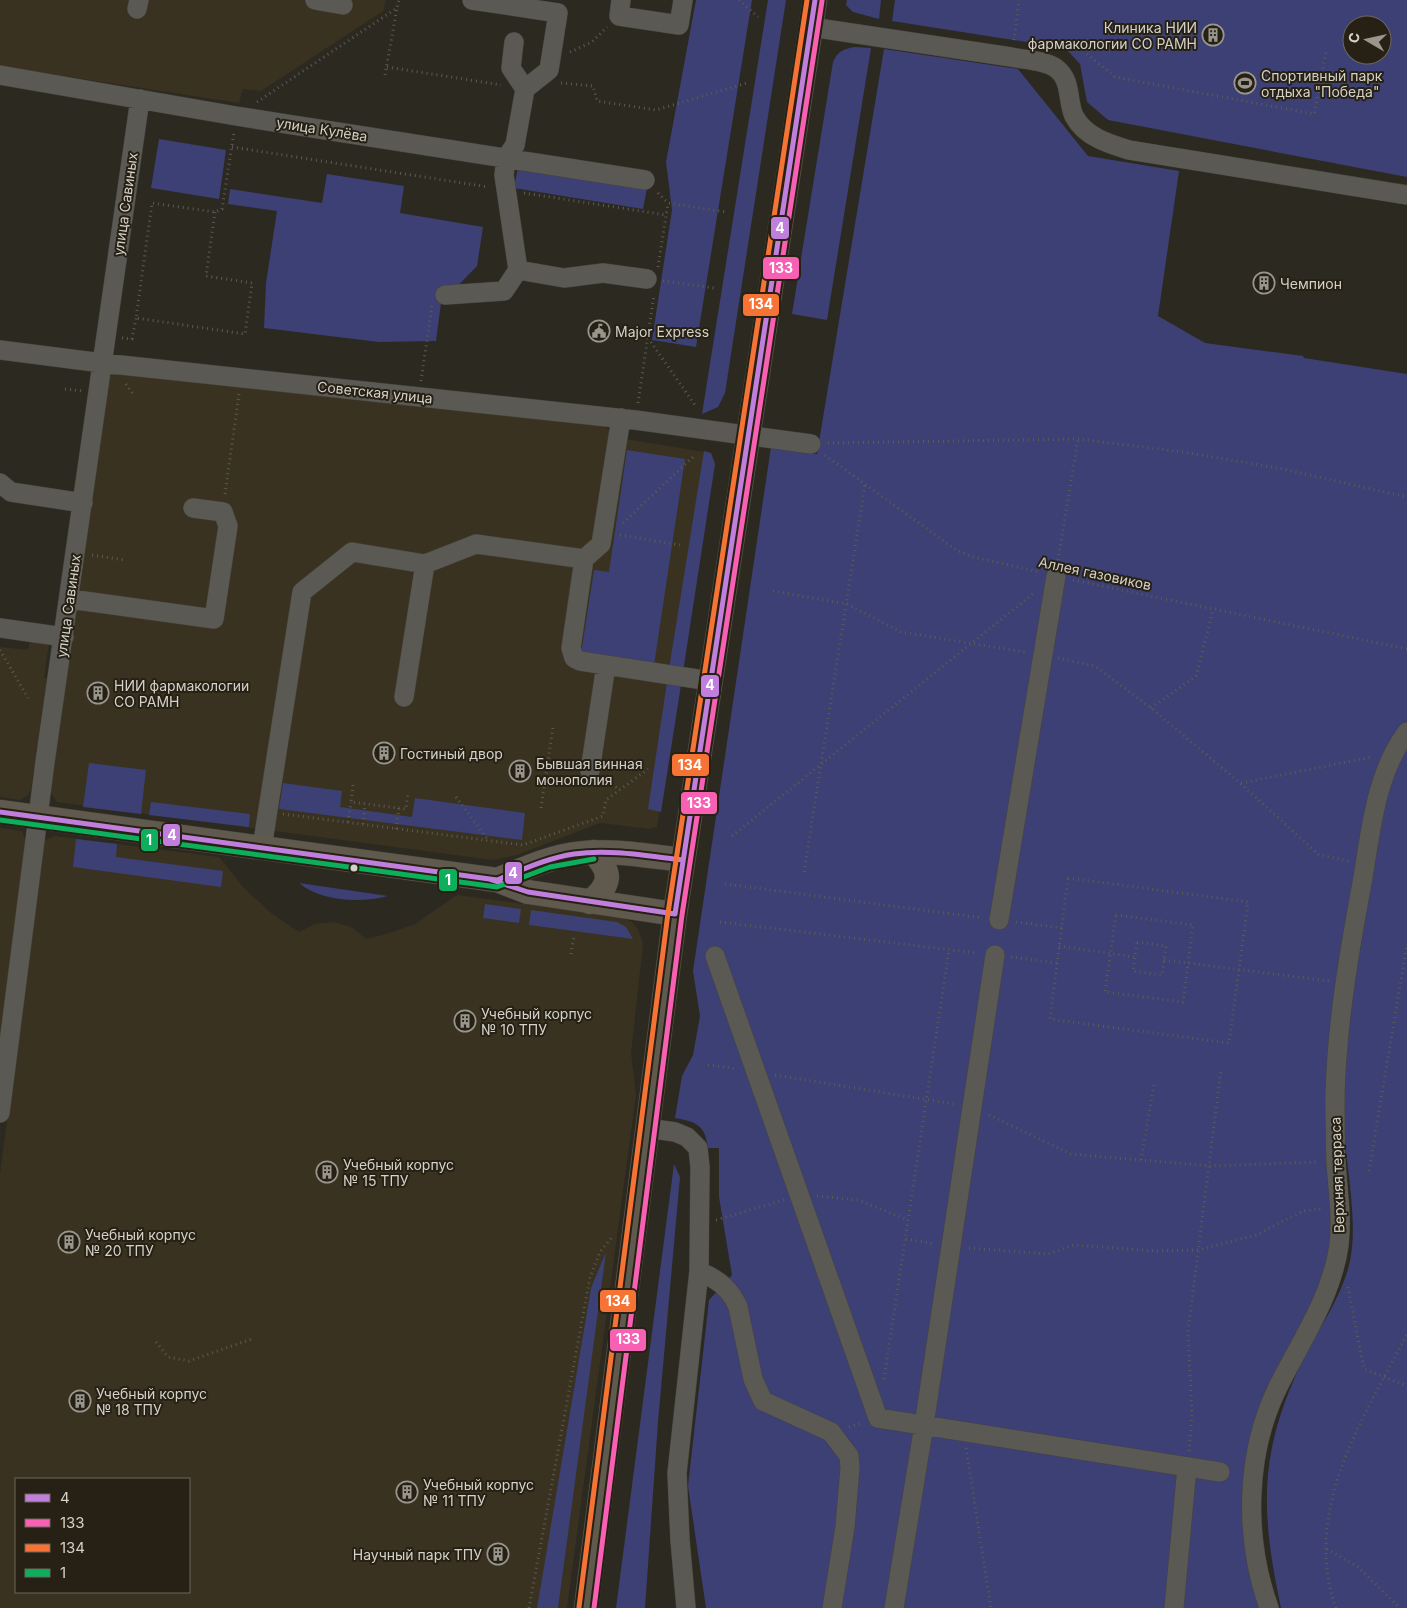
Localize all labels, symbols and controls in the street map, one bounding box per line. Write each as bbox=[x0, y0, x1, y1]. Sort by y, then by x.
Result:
north arrow bbox=[1342, 15, 1392, 65]
place label: Клиника НИИ фармакологии СО РАМН bbox=[1028, 19, 1197, 52]
building icon: Клиника НИИ фармакологии СО РАМН bbox=[1201, 23, 1225, 47]
text: С bbox=[1344, 31, 1363, 44]
place label: Спортивный парк отдыха "Победа" bbox=[1261, 67, 1383, 100]
sports icon: Спортивный парк отдыха "Победа" bbox=[1233, 71, 1257, 95]
street label: улица Кулёва bbox=[275, 113, 369, 145]
street label: улица Савиных bbox=[109, 151, 141, 257]
line badge: 4 bbox=[770, 216, 790, 240]
text: 4 bbox=[775, 219, 785, 236]
line badge: 133 bbox=[762, 256, 800, 280]
text: 133 bbox=[769, 259, 793, 276]
building icon: Чемпион bbox=[1252, 271, 1276, 295]
place label: Чемпион bbox=[1280, 275, 1342, 292]
line badge: 134 bbox=[742, 293, 780, 317]
text: 134 bbox=[749, 295, 773, 312]
public building icon: Major Express bbox=[587, 319, 611, 343]
place label: Major Express bbox=[615, 323, 709, 340]
street label: Советская улица bbox=[316, 377, 434, 407]
street label: улица Савиных bbox=[52, 553, 84, 659]
street label: Аллея газовиков bbox=[1037, 553, 1153, 593]
line badge: 4 bbox=[700, 674, 720, 698]
text: 4 bbox=[705, 676, 715, 693]
place label: НИИ фармакологии СО РАМН bbox=[114, 677, 249, 710]
building icon: НИИ фармакологии СО РАМН bbox=[86, 681, 110, 705]
building icon: Гостиный двор bbox=[372, 741, 396, 765]
place label: Гостиный двор bbox=[400, 745, 503, 762]
line badge: 134 bbox=[671, 753, 710, 777]
place label: Бывшая винная монополия bbox=[536, 755, 643, 788]
text: 134 bbox=[678, 756, 702, 773]
building icon: Бывшая винная монополия bbox=[508, 759, 532, 783]
line badge: 133 bbox=[680, 791, 718, 815]
text: 133 bbox=[687, 794, 711, 811]
line badge: 4 bbox=[162, 823, 181, 847]
text: 4 bbox=[167, 826, 177, 843]
line badge: 1 bbox=[140, 828, 159, 852]
text: 1 bbox=[146, 831, 152, 848]
line badge: 4 bbox=[504, 861, 523, 885]
unlabelled marker bbox=[349, 863, 359, 873]
text: 4 bbox=[508, 864, 518, 881]
line badge: 1 bbox=[438, 868, 458, 892]
text: 1 bbox=[445, 871, 451, 888]
place label: Учебный корпус № 10 ТПУ bbox=[481, 1005, 592, 1038]
building icon: Учебный корпус № 10 ТПУ bbox=[453, 1009, 477, 1033]
street label: Верхняя терраса bbox=[1326, 1116, 1348, 1234]
place label: Учебный корпус № 15 ТПУ bbox=[343, 1156, 454, 1189]
building icon: Учебный корпус № 15 ТПУ bbox=[315, 1160, 339, 1184]
place label: Учебный корпус № 20 ТПУ bbox=[85, 1226, 196, 1259]
building icon: Учебный корпус № 20 ТПУ bbox=[57, 1230, 81, 1254]
line badge: 134 bbox=[599, 1289, 637, 1313]
text: 134 bbox=[606, 1292, 630, 1309]
line badge: 133 bbox=[609, 1328, 647, 1352]
text: 133 bbox=[616, 1330, 640, 1347]
place label: Учебный корпус № 18 ТПУ bbox=[96, 1385, 207, 1418]
building icon: Учебный корпус № 18 ТПУ bbox=[68, 1389, 92, 1413]
place label: Учебный корпус № 11 ТПУ bbox=[423, 1476, 534, 1509]
legend bbox=[15, 1478, 190, 1593]
building icon: Учебный корпус № 11 ТПУ bbox=[395, 1480, 419, 1504]
text: 4 bbox=[60, 1488, 70, 1507]
text: 133 bbox=[60, 1513, 85, 1532]
text: 134 bbox=[60, 1538, 85, 1557]
building icon: Научный парк ТПУ bbox=[486, 1542, 510, 1566]
place label: Научный парк ТПУ bbox=[353, 1546, 482, 1563]
text: 1 bbox=[60, 1563, 66, 1582]

